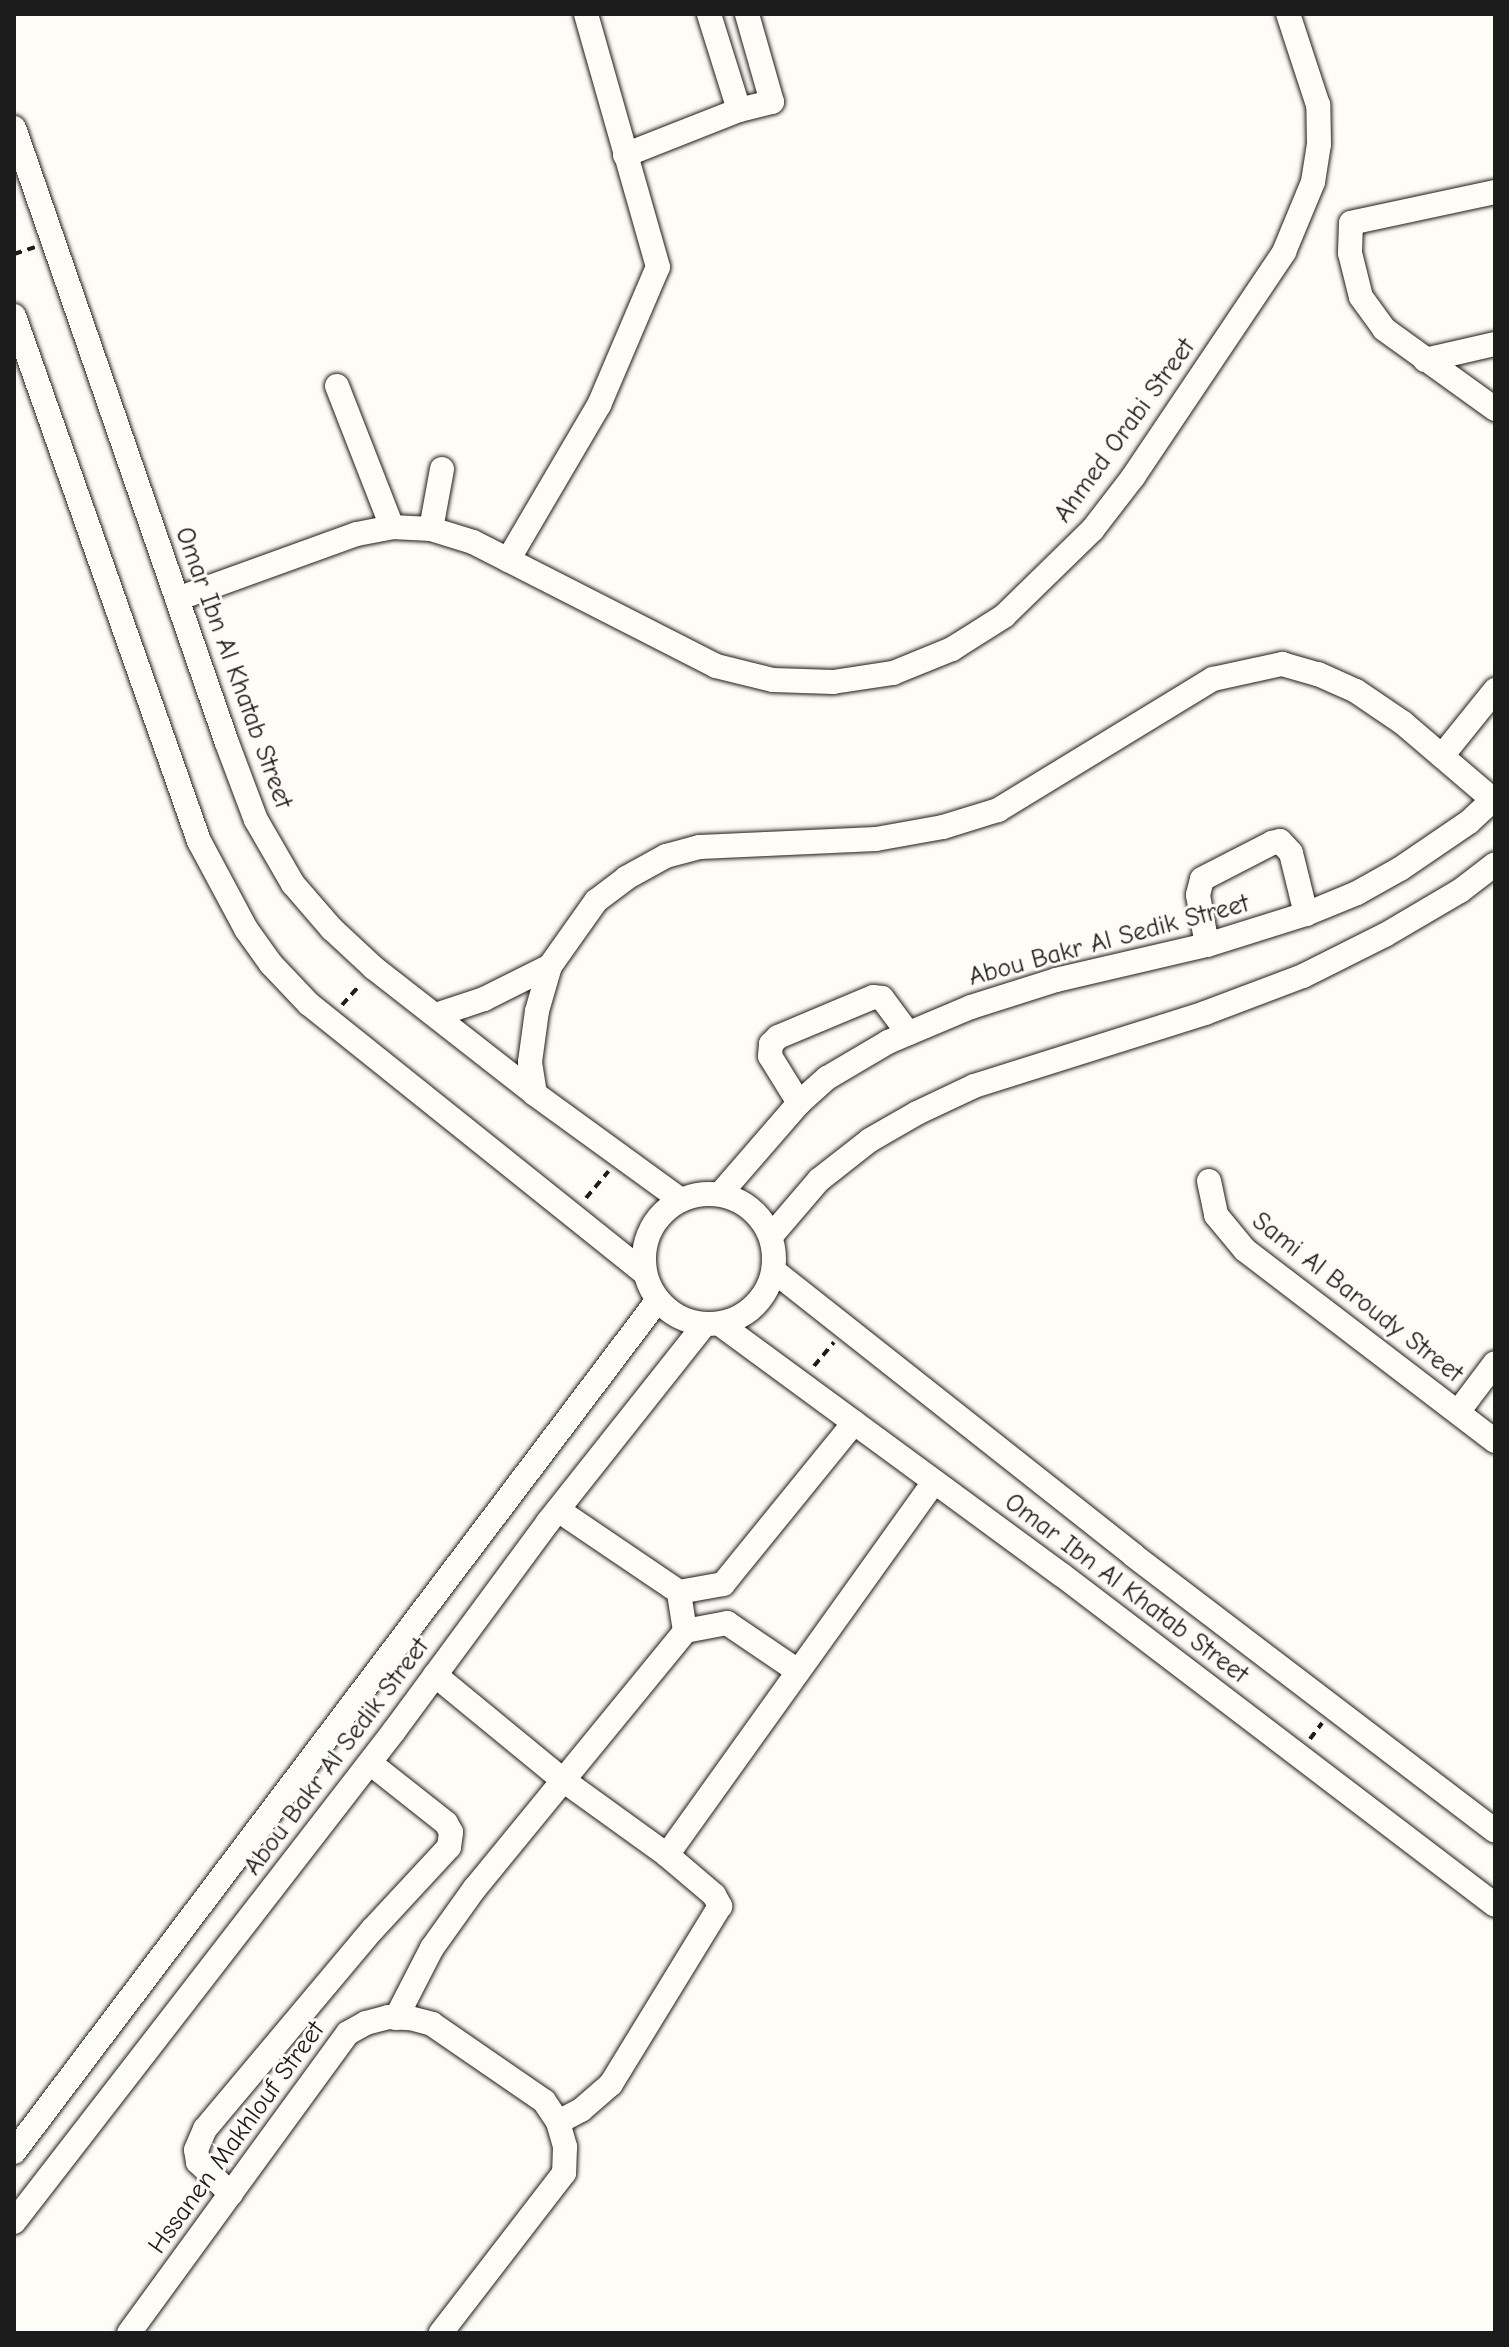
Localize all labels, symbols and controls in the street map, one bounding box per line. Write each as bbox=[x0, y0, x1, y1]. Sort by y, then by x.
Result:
street label: Ahmed Orabi Street bbox=[1048, 333, 1202, 529]
street label: Omar Ibn Al Khatab Street bbox=[168, 523, 298, 813]
street label: Abou Bakr Al Sedik Street bbox=[965, 889, 1253, 993]
street label: Sami Al Baroudy Street bbox=[1245, 1206, 1469, 1390]
street label: Omar Ibn Al Khatab Street bbox=[998, 1487, 1254, 1691]
street label: Abou Bakr Al Sedik Street bbox=[238, 1632, 436, 1882]
street label: Hssanen Makhlouf Street bbox=[142, 2016, 332, 2260]

